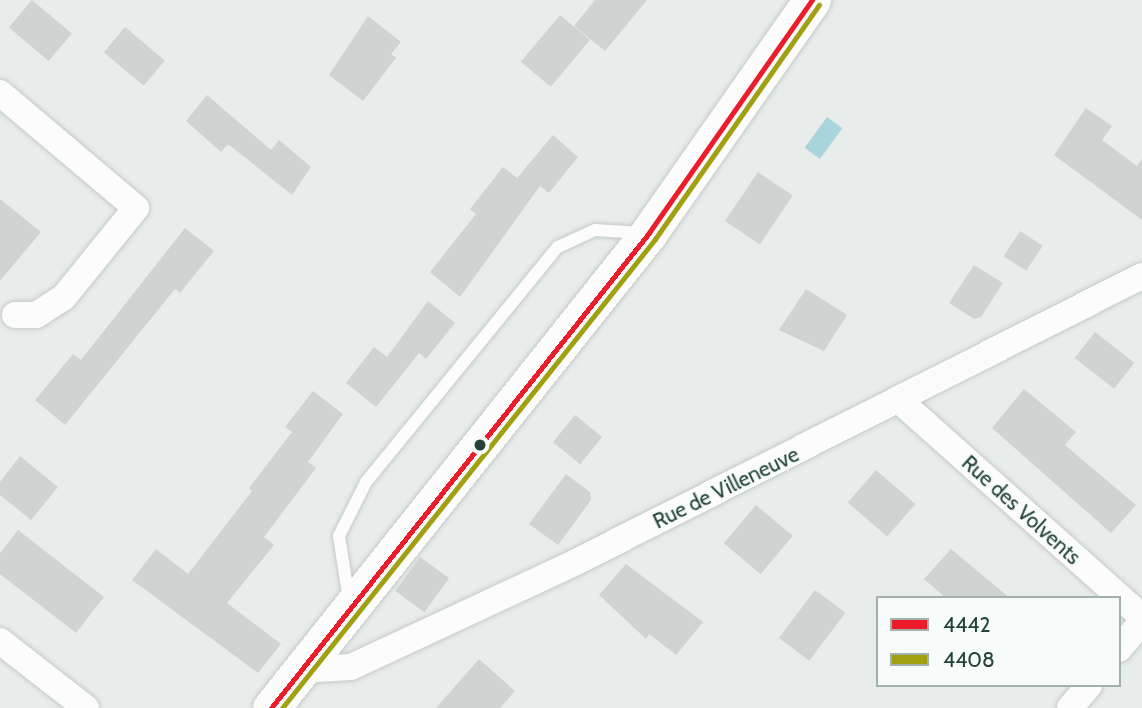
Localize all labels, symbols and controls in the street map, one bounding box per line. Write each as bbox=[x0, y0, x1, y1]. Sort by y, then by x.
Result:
unlabelled marker bbox=[473, 438, 487, 452]
street label: Rue de Villeneuve bbox=[649, 442, 803, 534]
street label: Rue des Volvents bbox=[957, 450, 1085, 570]
legend bbox=[876, 596, 1121, 687]
text: 4442 bbox=[943, 612, 990, 637]
text: 4408 bbox=[943, 647, 995, 672]

